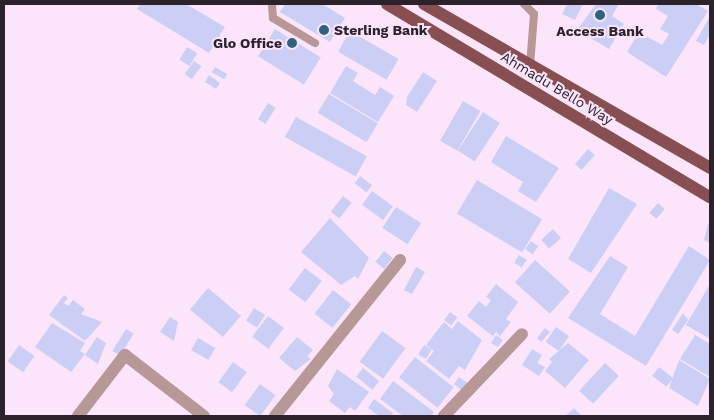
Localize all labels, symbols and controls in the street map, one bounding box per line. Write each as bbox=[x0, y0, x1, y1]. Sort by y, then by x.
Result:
marker: Access Bank bbox=[594, 9, 606, 21]
place label: Sterling Bank bbox=[334, 22, 428, 38]
place label: Access Bank bbox=[556, 23, 644, 39]
marker: Sterling Bank bbox=[318, 24, 330, 36]
place label: Glo Office bbox=[213, 35, 282, 51]
marker: Glo Office bbox=[286, 37, 298, 49]
street label: Ahmadu Bello Way bbox=[498, 48, 616, 128]

